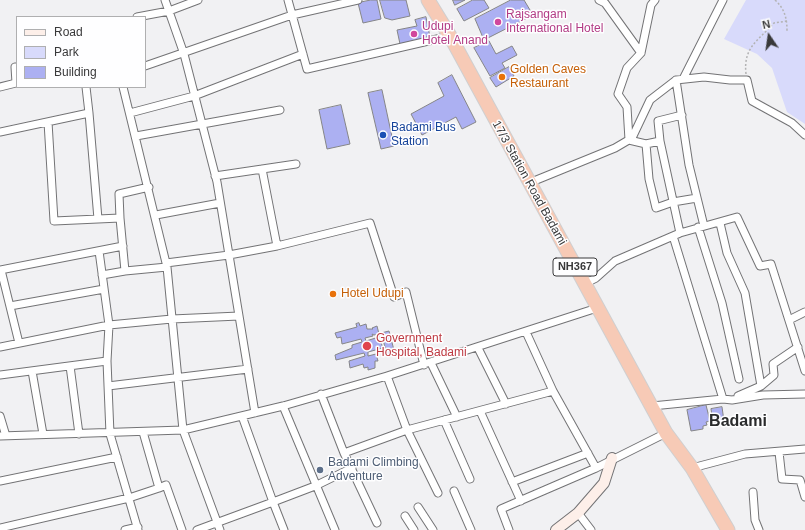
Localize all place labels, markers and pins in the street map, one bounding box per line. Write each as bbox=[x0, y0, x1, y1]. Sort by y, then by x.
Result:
place label: Rajsangam International Hotel bbox=[506, 8, 603, 36]
marker: Rajsangam International Hotel bbox=[493, 17, 503, 27]
place label: Udupi Hotel Anand bbox=[422, 20, 488, 48]
marker: Udupi Hotel Anand bbox=[409, 29, 419, 39]
place label: Golden Caves Restaurant bbox=[510, 63, 586, 91]
marker: Golden Caves Restaurant bbox=[497, 72, 507, 82]
place label: Badami Bus Station bbox=[391, 121, 456, 149]
marker: Badami Bus Station bbox=[378, 130, 388, 140]
place label: Hotel Udupi bbox=[341, 287, 404, 301]
marker: Hotel Udupi bbox=[328, 289, 338, 299]
place label: Government Hospital, Badami bbox=[376, 332, 467, 360]
marker: Government Hospital, Badami bbox=[361, 340, 373, 352]
place label: Badami Climbing Adventure bbox=[328, 456, 419, 484]
marker: Badami Climbing Adventure bbox=[315, 465, 325, 475]

